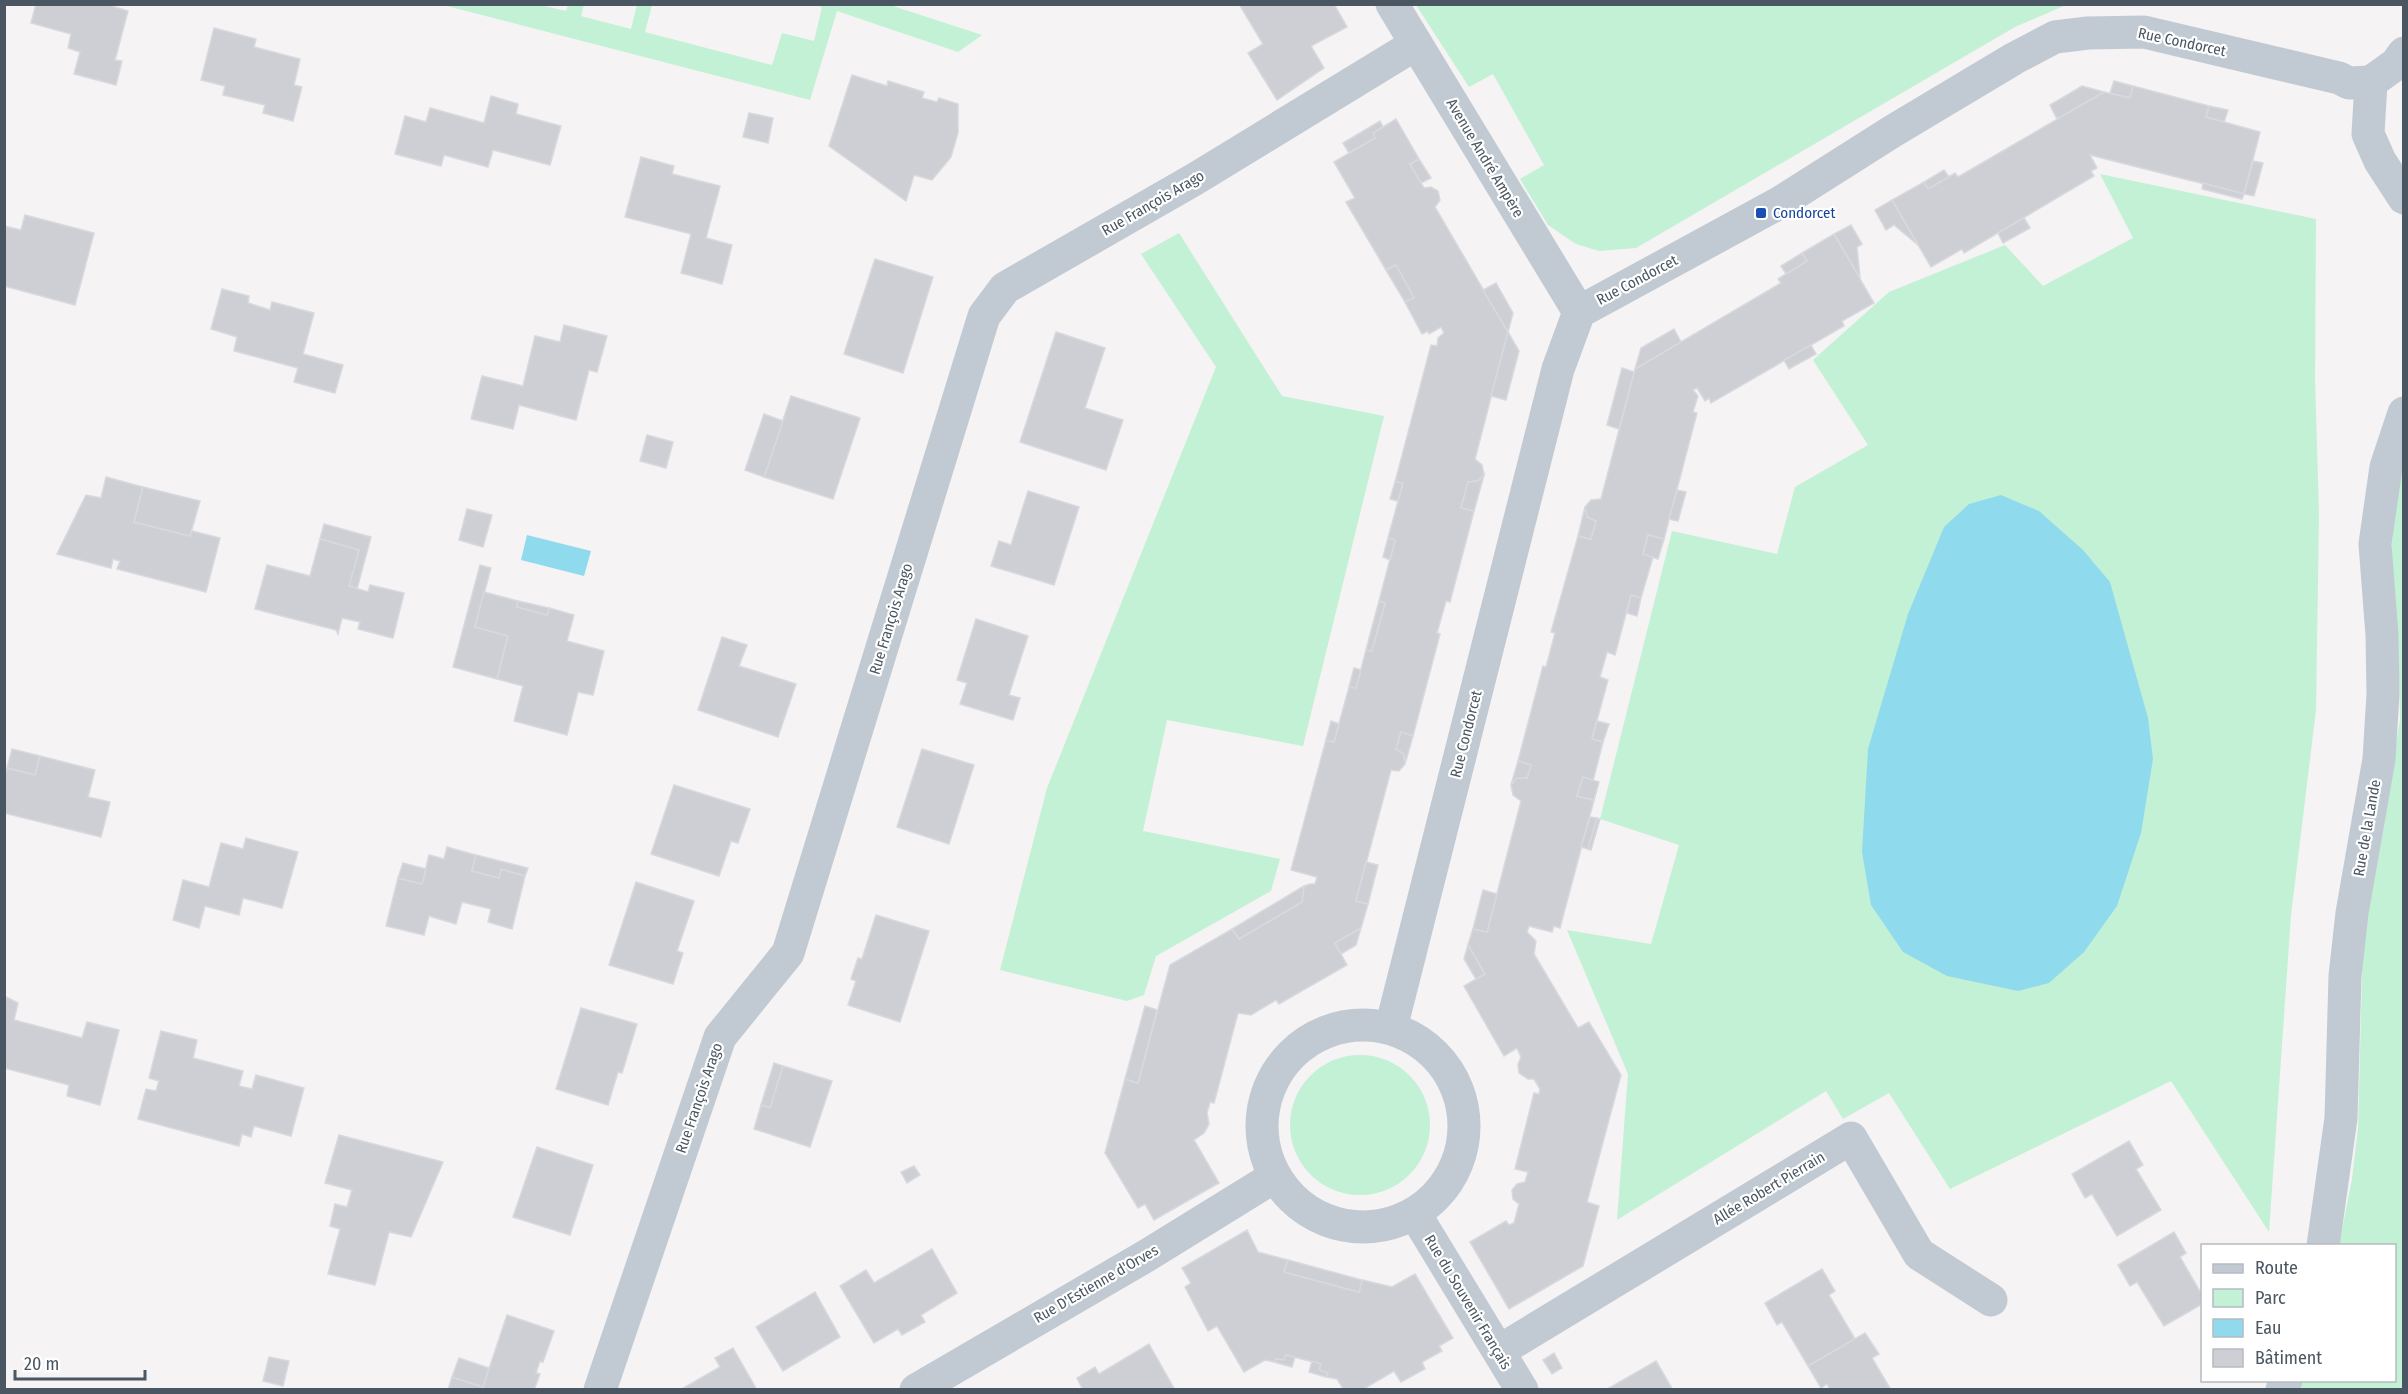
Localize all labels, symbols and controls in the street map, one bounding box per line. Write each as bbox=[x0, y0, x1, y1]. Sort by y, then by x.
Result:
street label: Rue Condorcet bbox=[2136, 24, 2228, 60]
street label: Avenue André Ampère bbox=[1442, 95, 1528, 221]
street label: Rue François Arago bbox=[1099, 166, 1208, 240]
place label: Condorcet bbox=[1773, 204, 1835, 222]
marker: Condorcet bbox=[1754, 206, 1768, 220]
street label: Rue Condorcet bbox=[1593, 251, 1681, 309]
street label: Rue François Arago bbox=[866, 561, 916, 677]
street label: Rue Condorcet bbox=[1446, 688, 1486, 779]
street label: Rue de la Lande bbox=[2350, 778, 2384, 878]
street label: Rue François Arago bbox=[672, 1040, 726, 1155]
street label: Allée Robert Pierrain bbox=[1710, 1148, 1828, 1228]
street label: Rue du Souvenir Français bbox=[1421, 1231, 1515, 1373]
street label: Rue D'Estienne d'Orves bbox=[1030, 1241, 1162, 1327]
legend bbox=[2201, 1244, 2396, 1382]
text: Route bbox=[2255, 1257, 2298, 1279]
text: Parc bbox=[2255, 1287, 2286, 1309]
text: Eau bbox=[2255, 1317, 2281, 1339]
scale bar bbox=[15, 1343, 146, 1381]
text: Bâtiment bbox=[2255, 1347, 2322, 1369]
text: 20 m bbox=[24, 1353, 59, 1375]

